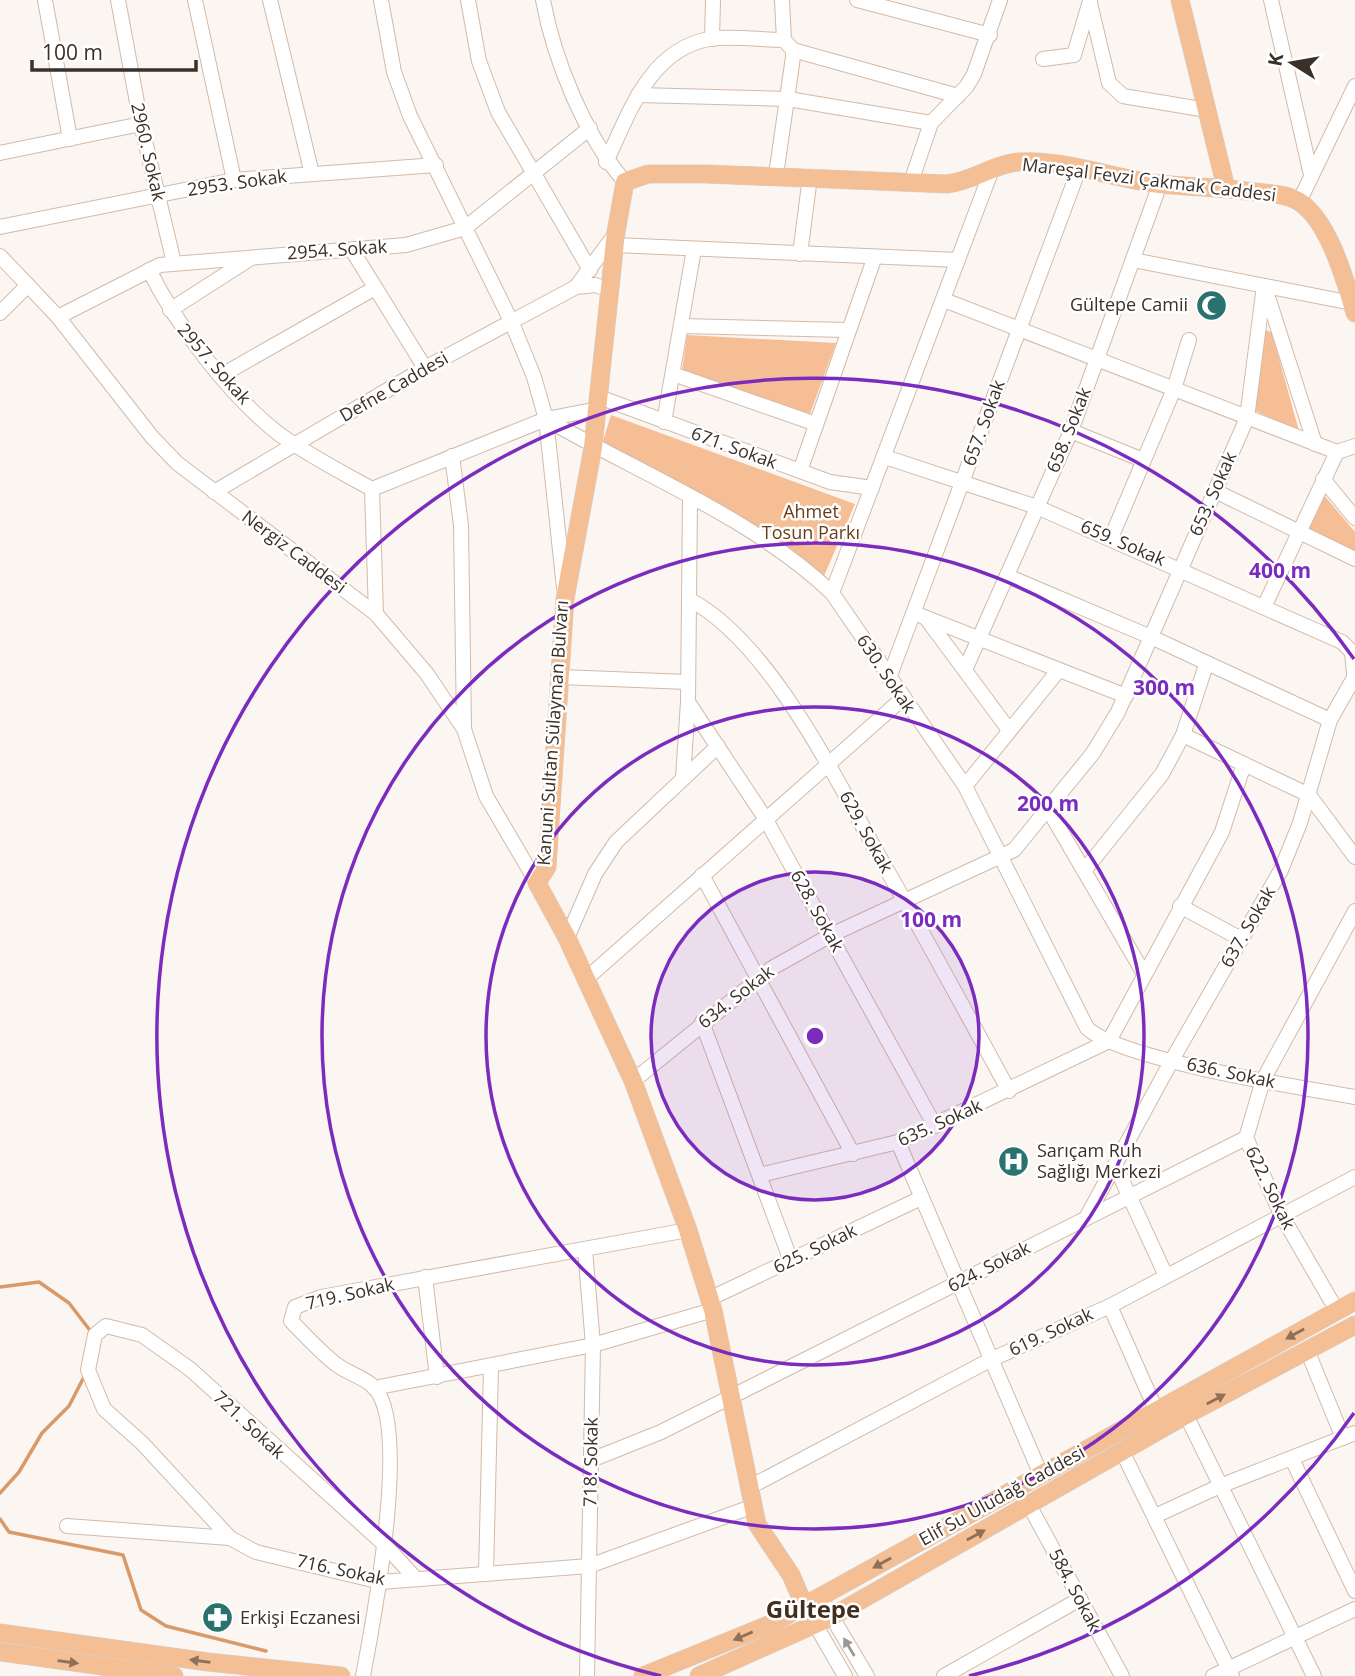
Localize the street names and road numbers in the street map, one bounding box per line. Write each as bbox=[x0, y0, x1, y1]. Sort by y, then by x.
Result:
street label: 2960. Sokak bbox=[126, 100, 172, 204]
street label: Mareşal Fevzi Çakmak Caddesi bbox=[1021, 152, 1277, 206]
street label: 2953. Sokak bbox=[186, 163, 289, 201]
street label: 2954. Sokak bbox=[286, 233, 388, 264]
street label: 2957. Sokak bbox=[173, 318, 257, 409]
street label: Defne Caddesi bbox=[335, 345, 452, 427]
street label: 657. Sokak bbox=[956, 376, 1010, 469]
street label: 658. Sokak bbox=[1040, 383, 1096, 476]
street label: 671. Sokak bbox=[688, 420, 781, 474]
street label: 653. Sokak bbox=[1183, 447, 1242, 540]
street label: Nergiz Caddesi bbox=[237, 504, 352, 598]
street label: 659. Sokak bbox=[1077, 513, 1170, 571]
street label: Kanuni Sultan Sülayman Bulvarı bbox=[531, 599, 573, 866]
street label: 630. Sokak bbox=[852, 629, 922, 718]
street label: 629. Sokak bbox=[835, 786, 899, 877]
street label: 628. Sokak bbox=[786, 865, 850, 956]
street label: 637. Sokak bbox=[1214, 881, 1280, 971]
street label: 634. Sokak bbox=[693, 959, 779, 1033]
street label: 636. Sokak bbox=[1185, 1051, 1278, 1093]
street label: 635. Sokak bbox=[894, 1093, 986, 1151]
street label: 622. Sokak bbox=[1240, 1142, 1302, 1234]
street label: 625. Sokak bbox=[769, 1217, 861, 1279]
street label: 624. Sokak bbox=[943, 1235, 1035, 1297]
street label: 719. Sokak bbox=[303, 1271, 397, 1315]
street label: 619. Sokak bbox=[1005, 1301, 1097, 1361]
street label: 721. Sokak bbox=[209, 1385, 291, 1464]
street label: 718. Sokak bbox=[577, 1416, 603, 1507]
street label: Elif Su Uludağ Caddesi bbox=[914, 1440, 1089, 1551]
street label: 584. Sokak bbox=[1044, 1544, 1108, 1635]
street label: 716. Sokak bbox=[295, 1548, 388, 1590]

